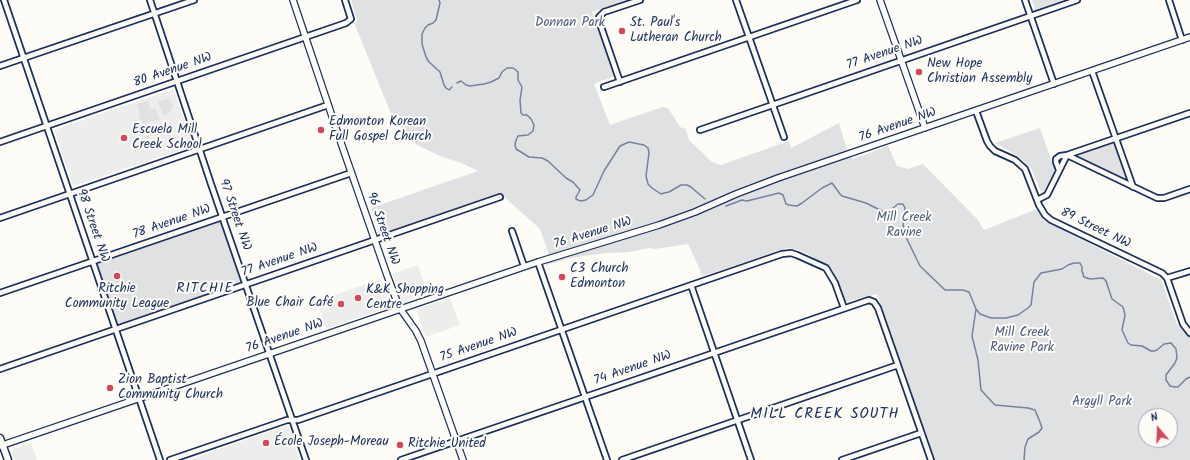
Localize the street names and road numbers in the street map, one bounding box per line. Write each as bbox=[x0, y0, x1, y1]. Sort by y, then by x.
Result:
street label: 77 Avenue NW bbox=[845, 34, 925, 74]
street label: 80 Avenue NW bbox=[132, 50, 214, 92]
street label: 76 Avenue NW bbox=[857, 105, 939, 147]
street label: 97 Street NW bbox=[214, 177, 254, 253]
street label: 98 Street NW bbox=[72, 187, 112, 265]
street label: 96 Street NW bbox=[362, 191, 402, 267]
street label: 78 Avenue NW bbox=[131, 202, 213, 244]
street label: 89 Street NW bbox=[1057, 205, 1133, 253]
street label: 76 Avenue NW bbox=[552, 215, 634, 253]
street label: 77 Avenue NW bbox=[240, 241, 320, 281]
street label: 76 Avenue NW bbox=[244, 316, 326, 358]
street label: 75 Avenue NW bbox=[438, 325, 520, 367]
street label: 74 Avenue NW bbox=[592, 348, 674, 390]

